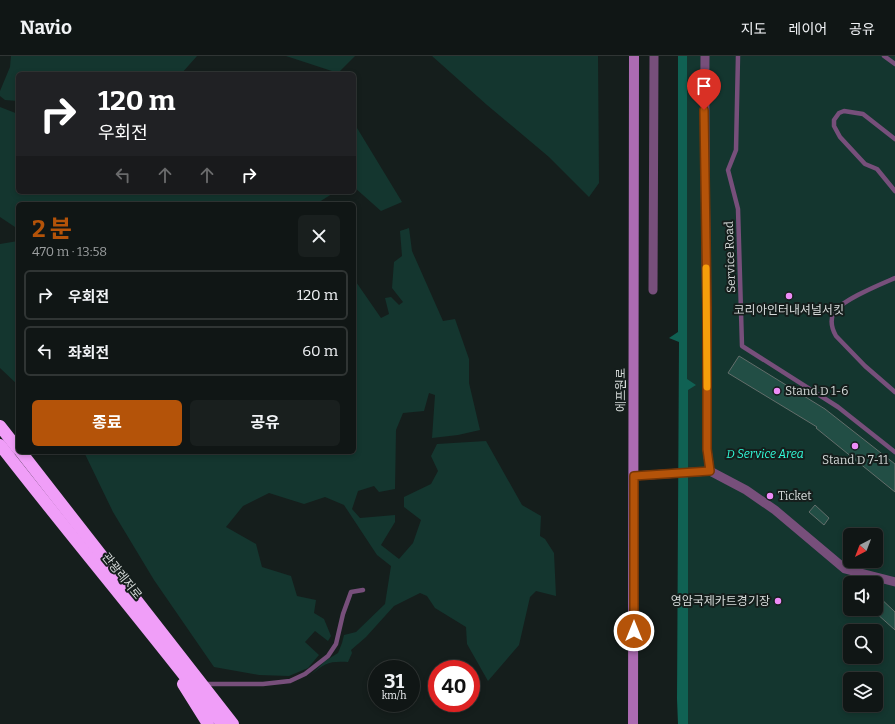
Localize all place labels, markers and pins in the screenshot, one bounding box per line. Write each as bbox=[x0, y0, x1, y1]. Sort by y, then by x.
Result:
pin bbox=[687, 69, 721, 110]
marker: 코리아인터내셔널서킷 bbox=[784, 291, 794, 301]
place label: 코리아인터내셔널서킷 bbox=[734, 303, 844, 317]
place label: Stand D 1-6 bbox=[785, 384, 848, 398]
marker: Stand D 1-6 bbox=[772, 386, 782, 396]
marker: Stand D 7-11 bbox=[850, 441, 860, 451]
place label: Stand D 7-11 bbox=[822, 453, 888, 467]
place label: Ticket bbox=[778, 489, 812, 503]
marker: Ticket bbox=[765, 491, 775, 501]
place label: 영암국제카트경기장 bbox=[671, 594, 770, 608]
marker: 영암국제카트경기장 bbox=[773, 596, 783, 606]

